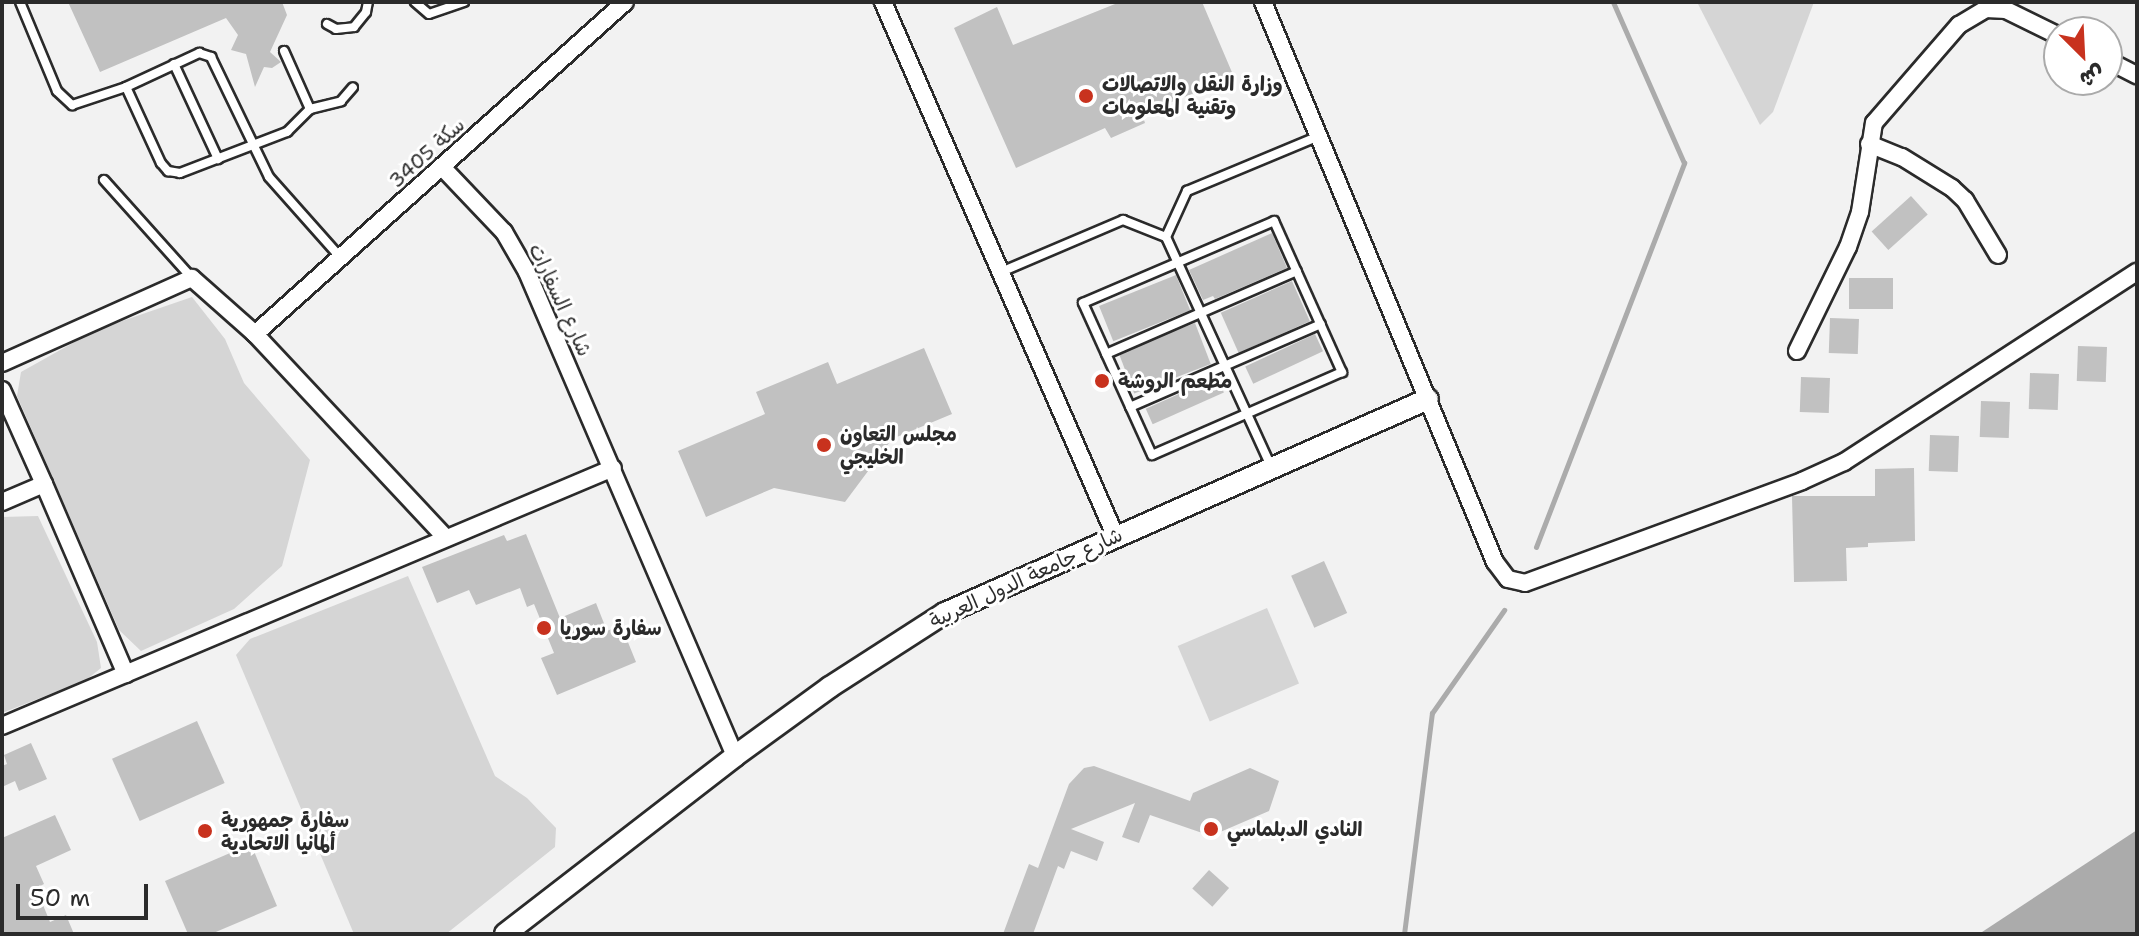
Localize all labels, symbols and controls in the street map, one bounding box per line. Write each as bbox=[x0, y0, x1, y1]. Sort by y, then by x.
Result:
north arrow bbox=[2043, 16, 2123, 96]
text: ش bbox=[2075, 58, 2109, 95]
place label: وزارة النقل والاتصالات وتقنية المعلومات bbox=[1102, 72, 1283, 119]
marker: وزارة النقل والاتصالات وتقنية المعلومات bbox=[1077, 87, 1095, 105]
street label: سكة 3405 bbox=[384, 113, 470, 193]
street label: شارع السفارات bbox=[523, 240, 597, 360]
place label: مطعم الروشة bbox=[1118, 369, 1232, 393]
marker: مطعم الروشة bbox=[1093, 372, 1111, 390]
place label: مجلس التعاون الخليجي bbox=[840, 422, 957, 469]
marker: مجلس التعاون الخليجي bbox=[815, 436, 833, 454]
street label: شارع جامعة الدول العربية bbox=[926, 523, 1126, 633]
place label: سفارة سوريا bbox=[560, 616, 662, 640]
marker: سفارة سوريا bbox=[535, 619, 553, 637]
place label: سفارة جمهورية ألمانيا الاتحادية bbox=[221, 808, 349, 855]
place label: النادي الدبلماسي bbox=[1227, 817, 1362, 841]
marker: النادي الدبلماسي bbox=[1202, 820, 1220, 838]
marker: سفارة جمهورية ألمانيا الاتحادية bbox=[196, 822, 214, 840]
scale bar bbox=[20, 868, 152, 918]
text: 50 m bbox=[30, 882, 90, 914]

